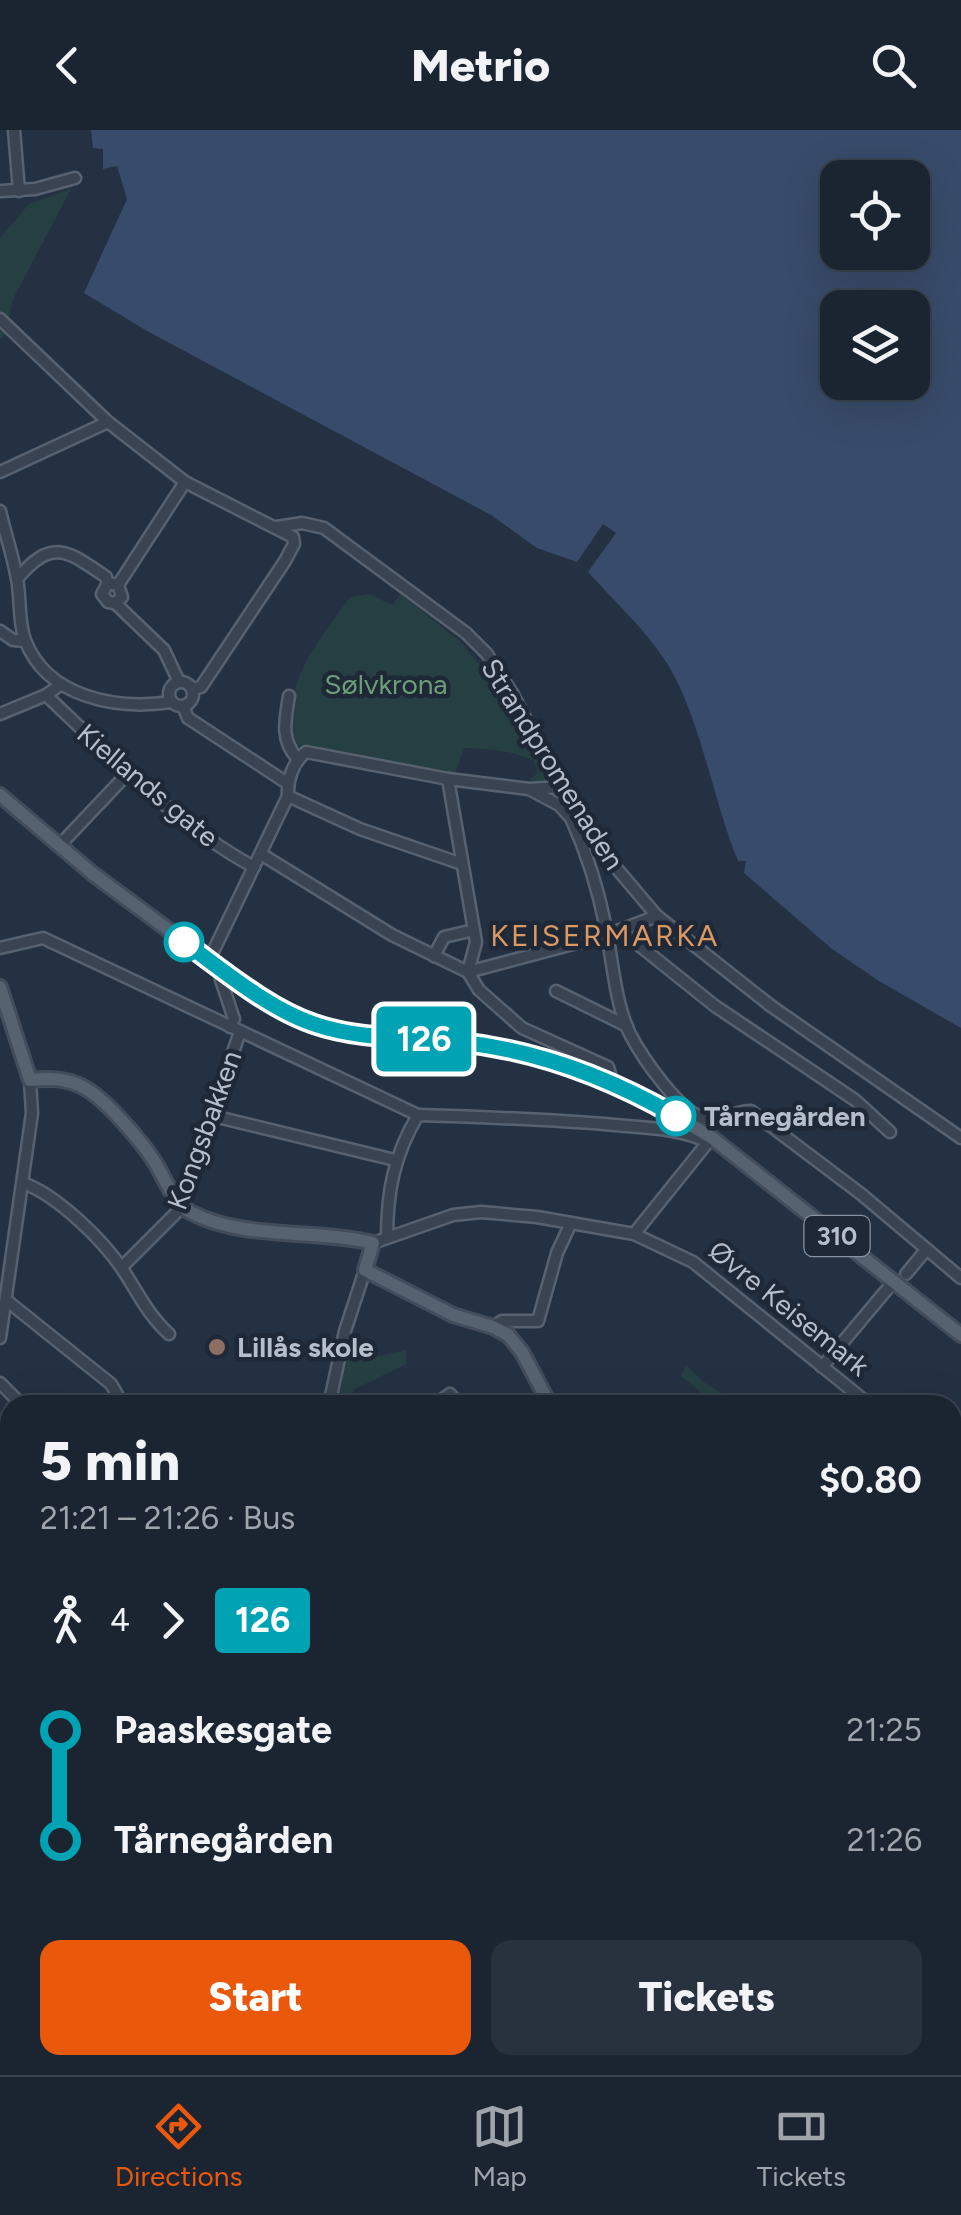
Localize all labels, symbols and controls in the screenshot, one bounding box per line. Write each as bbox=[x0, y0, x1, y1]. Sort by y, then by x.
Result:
icon: back bbox=[40, 38, 95, 93]
text: Metrio bbox=[411, 38, 550, 92]
icon: search bbox=[866, 38, 921, 93]
map controls bbox=[820, 160, 930, 400]
button: locate bbox=[820, 160, 930, 270]
button: layers bbox=[820, 290, 930, 400]
street label: Strandpromenaden bbox=[474, 652, 632, 876]
park label: Sølvkrona bbox=[324, 667, 448, 701]
street label: Kiellands gate bbox=[70, 716, 226, 854]
district label: KEISERMARKA bbox=[490, 917, 720, 954]
unlabelled marker bbox=[165, 923, 203, 961]
line badge: 126 bbox=[366, 1006, 482, 1072]
text: 126 bbox=[396, 1018, 452, 1060]
street label: Kongsbakken bbox=[160, 1046, 248, 1214]
marker: Tårnegården bbox=[657, 1097, 695, 1135]
place label: Tårnegården bbox=[704, 1099, 866, 1133]
road number: 310 bbox=[804, 1216, 870, 1256]
street label: Øvre Keisemark bbox=[702, 1233, 876, 1383]
place label: Lillås skole bbox=[237, 1330, 374, 1364]
marker: Lillås skole bbox=[206, 1336, 228, 1358]
text: 5 min bbox=[40, 1428, 180, 1494]
text: $0.80 bbox=[819, 1457, 922, 1503]
text: 21:21 – 21:26 · Bus bbox=[40, 1499, 295, 1537]
icon: walk bbox=[40, 1593, 95, 1648]
icon: forward bbox=[145, 1593, 200, 1648]
text: 126 bbox=[235, 1599, 290, 1641]
text: 4 bbox=[110, 1601, 130, 1639]
text: Paaskesgate bbox=[114, 1707, 332, 1753]
text: 21:25 bbox=[847, 1711, 922, 1749]
text: Tårnegården bbox=[114, 1817, 333, 1863]
text: 21:26 bbox=[847, 1821, 922, 1859]
button: Start bbox=[40, 1940, 471, 2055]
button: Tickets bbox=[491, 1940, 922, 2055]
tab: Directions bbox=[115, 2099, 242, 2193]
tab: Map bbox=[472, 2099, 527, 2193]
tab: Tickets bbox=[757, 2099, 846, 2193]

